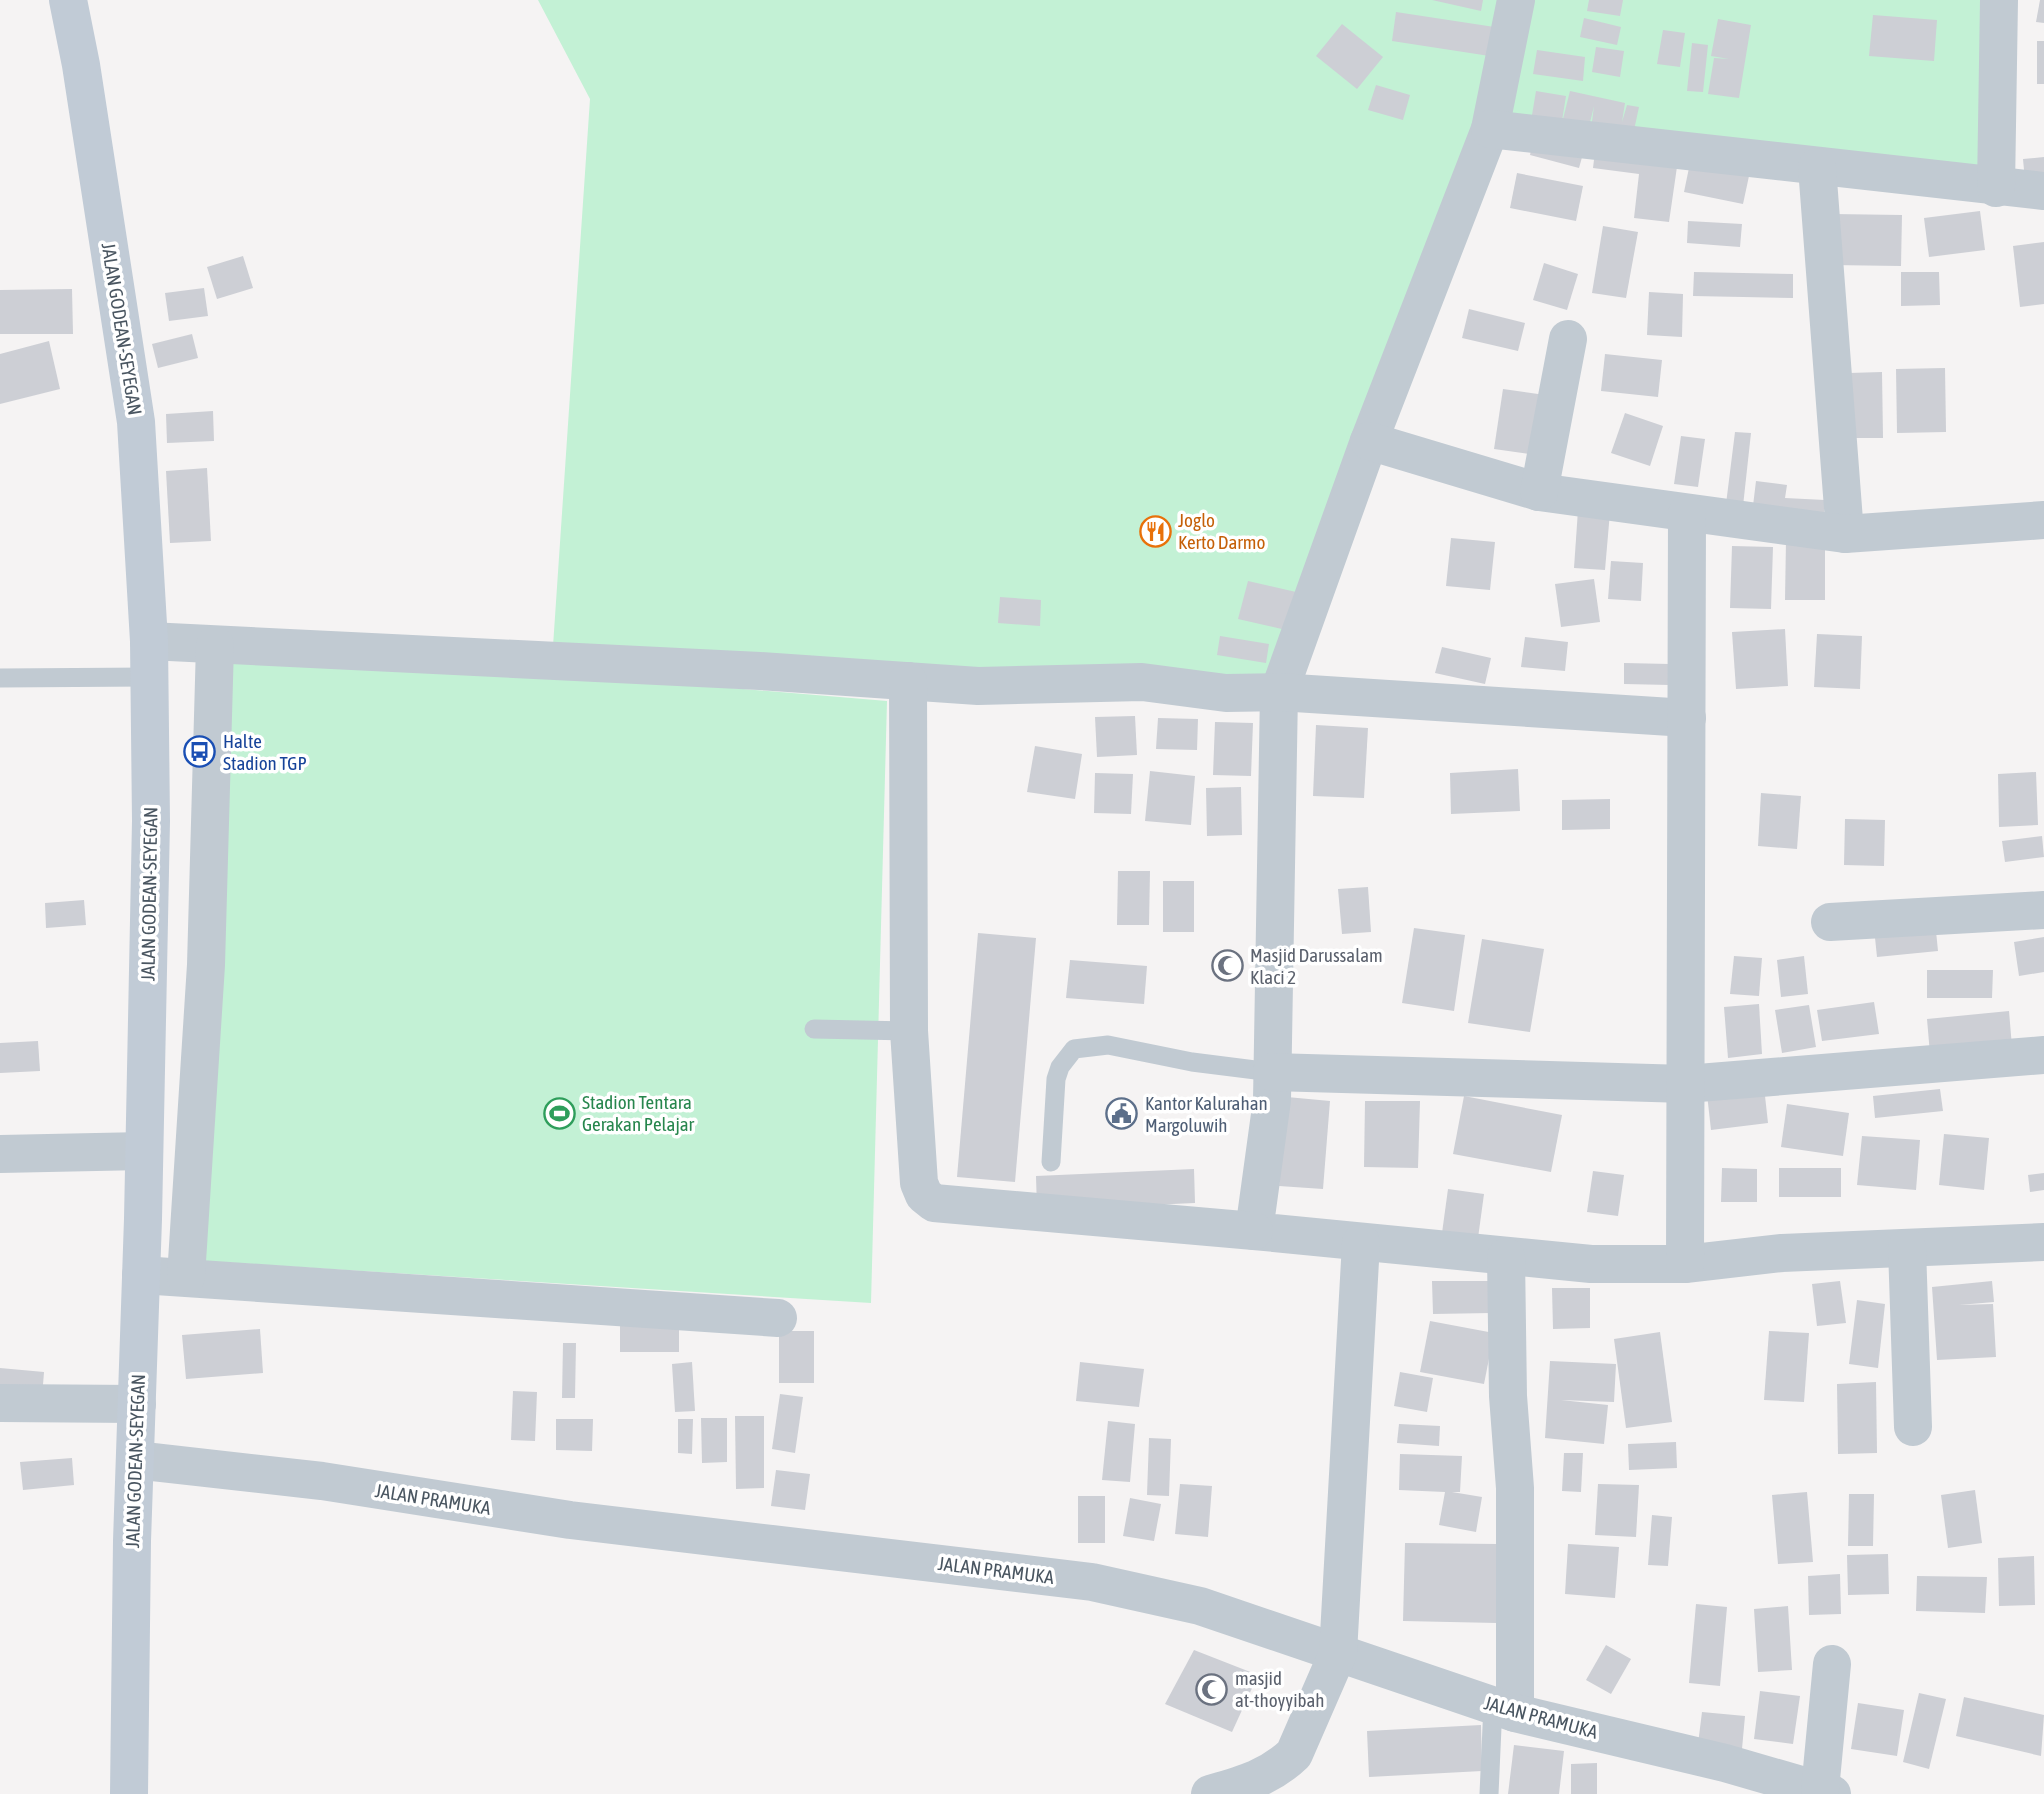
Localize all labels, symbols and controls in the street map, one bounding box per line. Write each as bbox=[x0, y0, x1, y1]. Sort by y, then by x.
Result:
street label: JALAN GODEAN-SEYEGAN bbox=[98, 241, 146, 417]
place label: Joglo Kerto Darmo bbox=[1178, 509, 1266, 553]
restaurant icon: Joglo Kerto Darmo bbox=[1138, 514, 1172, 548]
place label: Halte Stadion TGP bbox=[223, 730, 307, 774]
bus stop icon: Halte Stadion TGP bbox=[183, 735, 217, 769]
street label: JALAN GODEAN-SEYEGAN bbox=[136, 807, 162, 981]
place label: Masjid Darussalam Klaci 2 bbox=[1250, 944, 1383, 988]
mosque icon: Masjid Darussalam Klaci 2 bbox=[1210, 949, 1244, 983]
place label: Stadion Tentara Gerakan Pelajar bbox=[582, 1091, 695, 1135]
place label: Kantor Kalurahan Margoluwih bbox=[1145, 1092, 1268, 1136]
sports icon: Stadion Tentara Gerakan Pelajar bbox=[542, 1096, 576, 1130]
public building icon: Kantor Kalurahan Margoluwih bbox=[1105, 1097, 1139, 1131]
street label: JALAN GODEAN-SEYEGAN bbox=[121, 1374, 149, 1548]
street label: JALAN PRAMUKA bbox=[374, 1479, 493, 1519]
street label: JALAN PRAMUKA bbox=[937, 1552, 1056, 1588]
place label: masjid at-thoyyibah bbox=[1235, 1667, 1325, 1711]
mosque icon: masjid at-thoyyibah bbox=[1195, 1672, 1229, 1706]
street label: JALAN PRAMUKA bbox=[1482, 1691, 1601, 1743]

